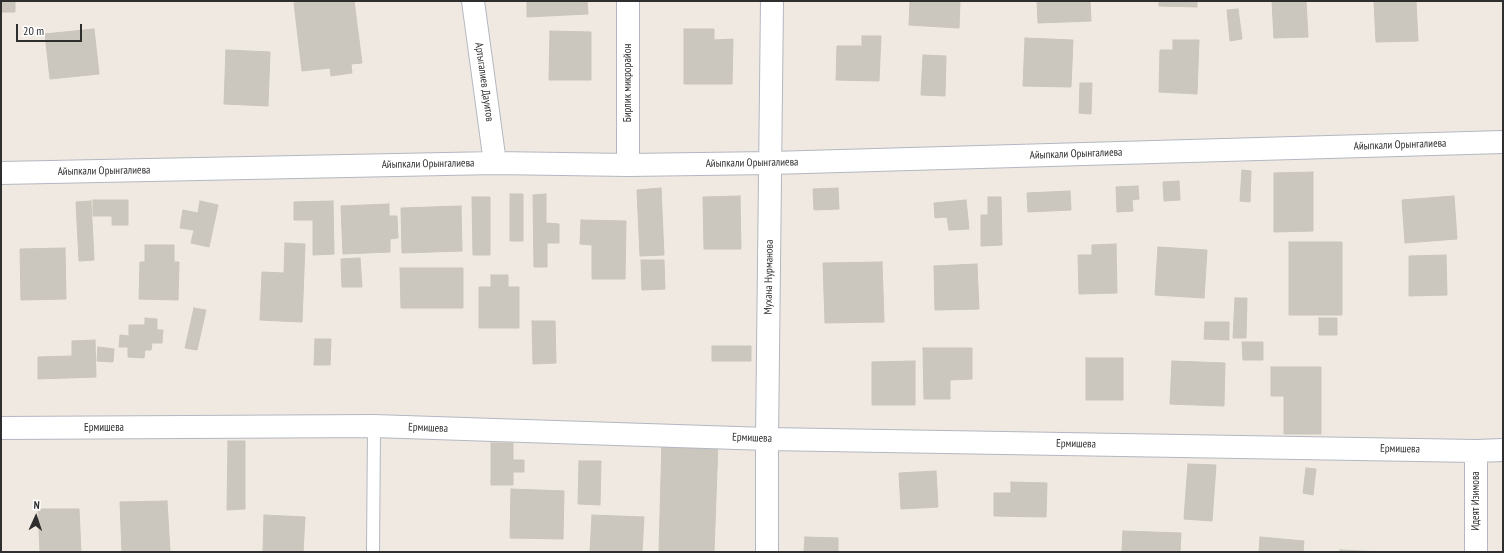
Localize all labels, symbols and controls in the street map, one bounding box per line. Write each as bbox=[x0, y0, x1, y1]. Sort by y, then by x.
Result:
scale bar bbox=[18, 16, 84, 42]
text: 20 m bbox=[23, 23, 44, 38]
street label: Артыгалиев Дауитов bbox=[472, 42, 496, 122]
street label: Бирлик микрорайон bbox=[621, 44, 635, 122]
street label: Айыпкали Орынгалиева bbox=[1353, 137, 1447, 153]
street label: Айыпкали Орынгалиева bbox=[1029, 146, 1123, 162]
street label: Айыпкали Орынгалиева bbox=[705, 156, 799, 170]
street label: Айыпкали Орынгалиева bbox=[381, 157, 475, 171]
street label: Айыпкали Орынгалиева bbox=[57, 164, 151, 178]
street label: Мухана Нурманова bbox=[762, 239, 776, 315]
street label: Ермишева bbox=[84, 421, 124, 435]
street label: Ермишева bbox=[408, 421, 448, 435]
street label: Ермишева bbox=[732, 431, 772, 445]
street label: Ермишева bbox=[1056, 437, 1096, 451]
street label: Ермишева bbox=[1380, 442, 1420, 456]
street label: Идеят Изимова bbox=[1469, 471, 1483, 531]
north arrow bbox=[16, 497, 56, 537]
text: N bbox=[33, 498, 40, 512]

